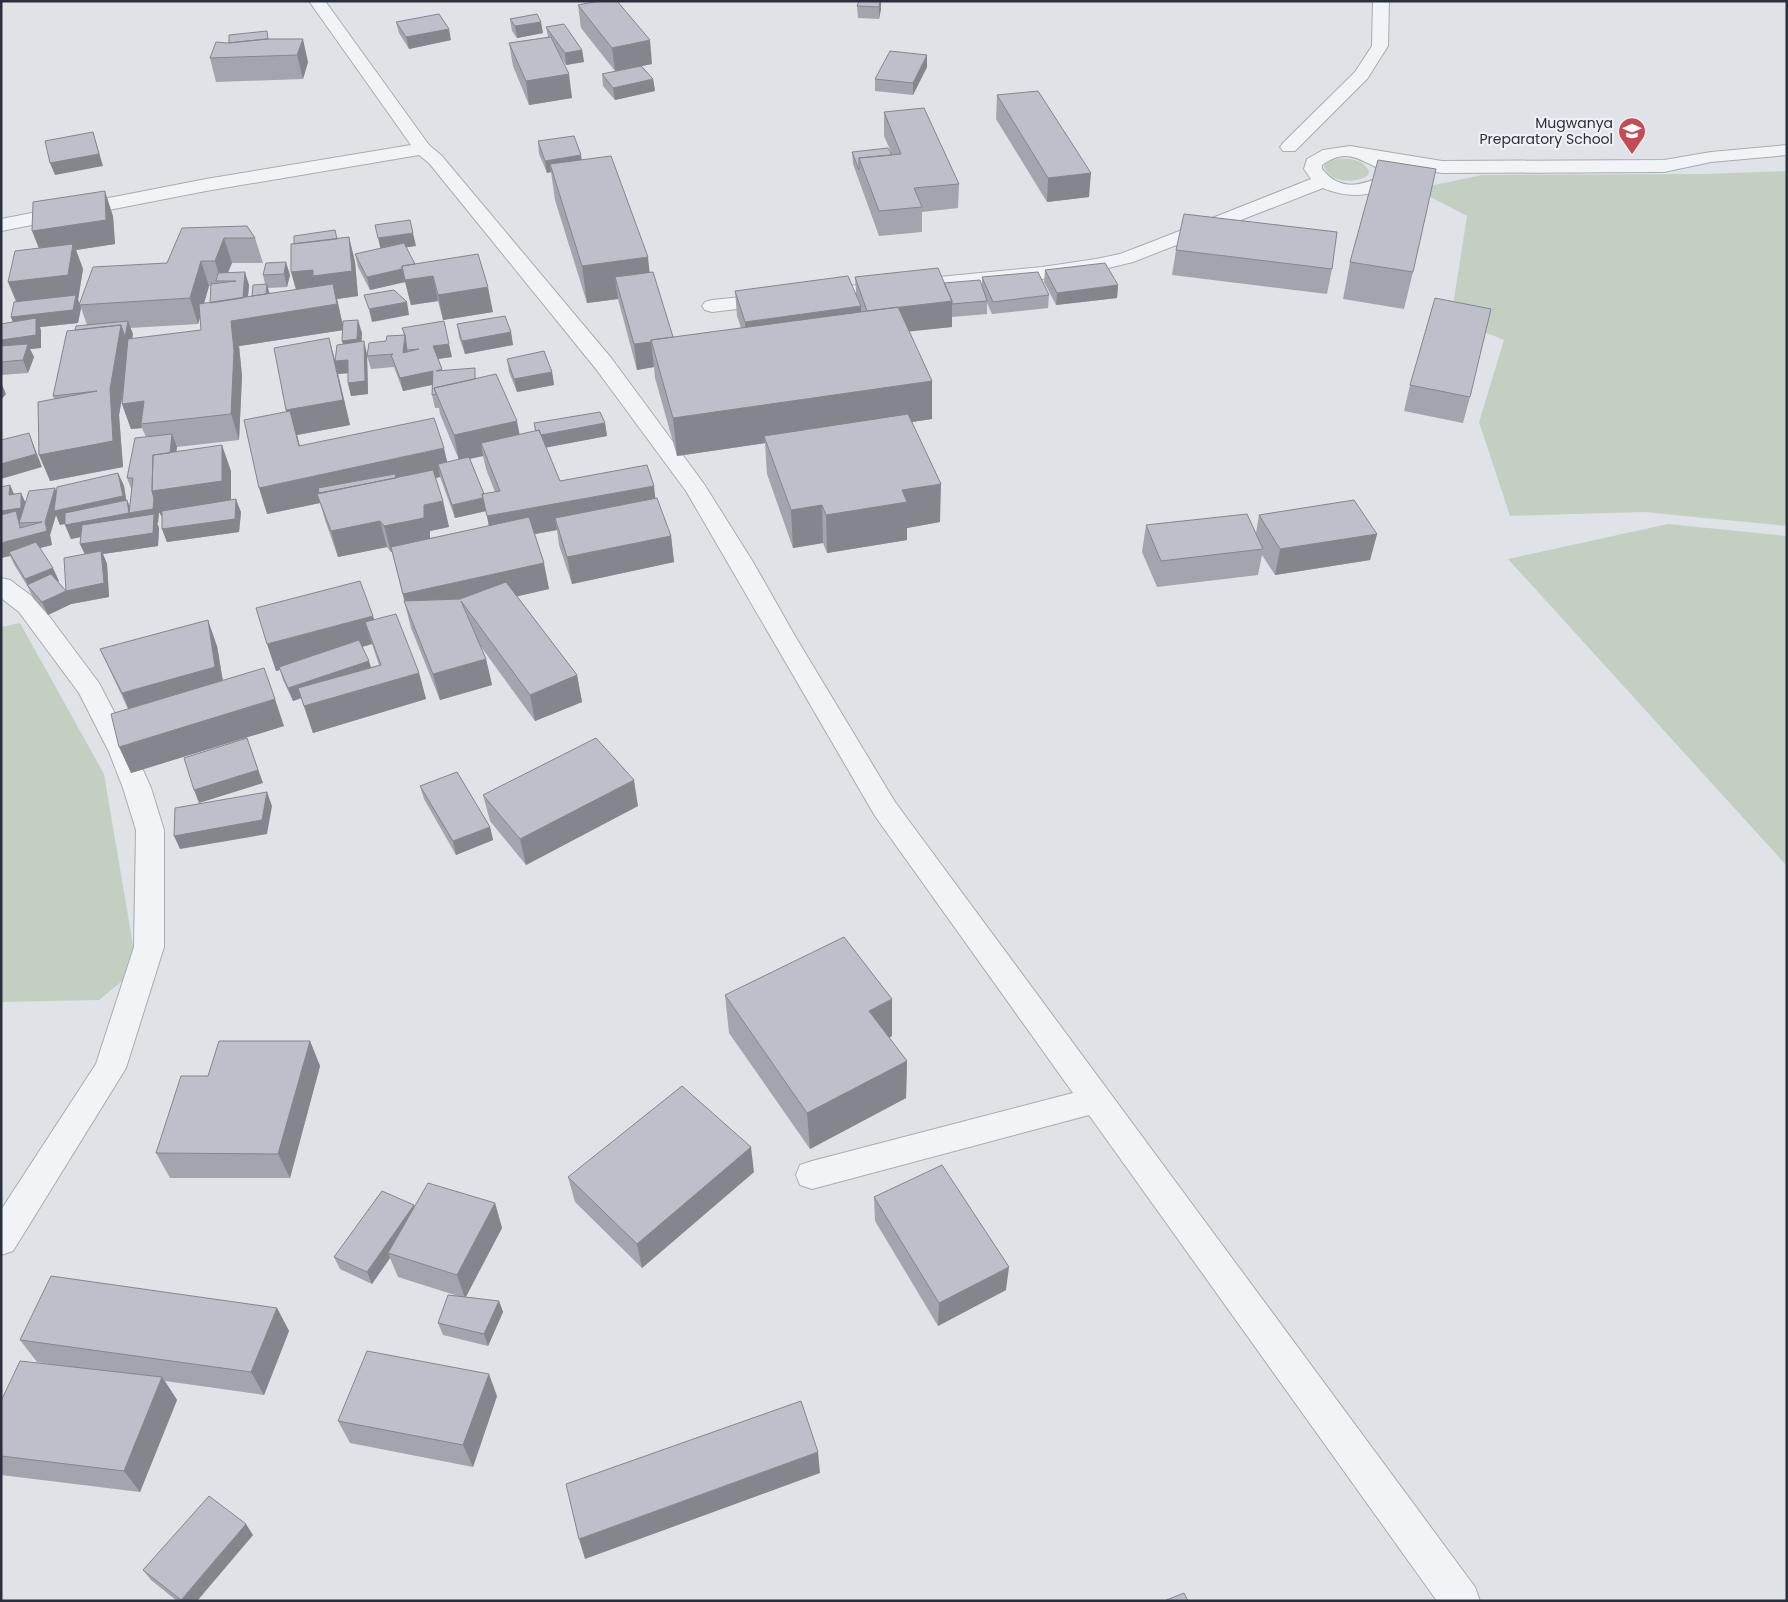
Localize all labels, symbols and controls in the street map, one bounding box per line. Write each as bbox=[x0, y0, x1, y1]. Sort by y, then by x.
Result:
place label: Mugwanya Preparatory School bbox=[1479, 113, 1613, 149]
school or university icon: Mugwanya Preparatory School bbox=[1617, 116, 1647, 155]

